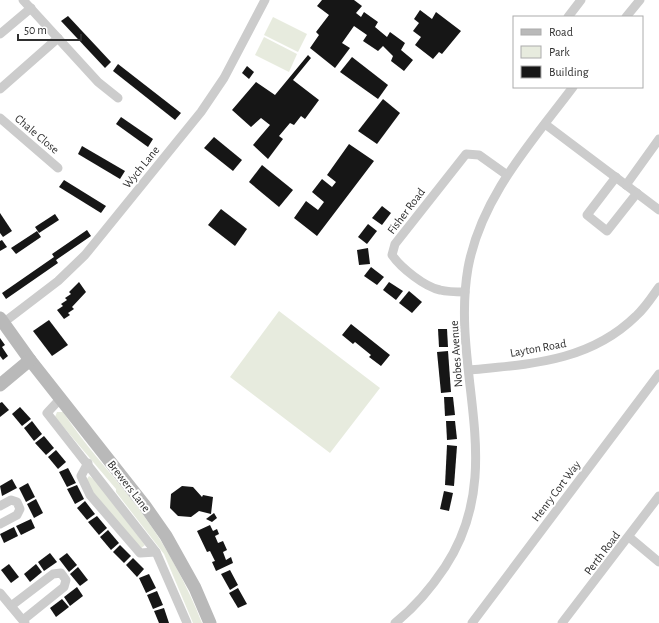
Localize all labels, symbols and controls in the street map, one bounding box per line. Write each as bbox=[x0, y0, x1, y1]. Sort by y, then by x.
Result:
scale bar bbox=[18, 16, 81, 42]
legend bbox=[513, 16, 643, 88]
text: 50 m bbox=[24, 24, 47, 36]
text: Road bbox=[549, 26, 573, 38]
text: Park bbox=[549, 46, 570, 58]
text: Building bbox=[549, 66, 589, 78]
street label: Chale Close bbox=[13, 112, 61, 156]
street label: Wych Lane bbox=[120, 144, 162, 191]
street label: Fisher Road bbox=[385, 186, 427, 236]
street label: Nobes Avenue bbox=[448, 320, 464, 388]
street label: Layton Road bbox=[509, 337, 567, 360]
street label: Brewers Lane bbox=[105, 458, 153, 514]
street label: Henry Cort Way bbox=[529, 458, 583, 524]
street label: Perth Road bbox=[582, 529, 622, 577]

